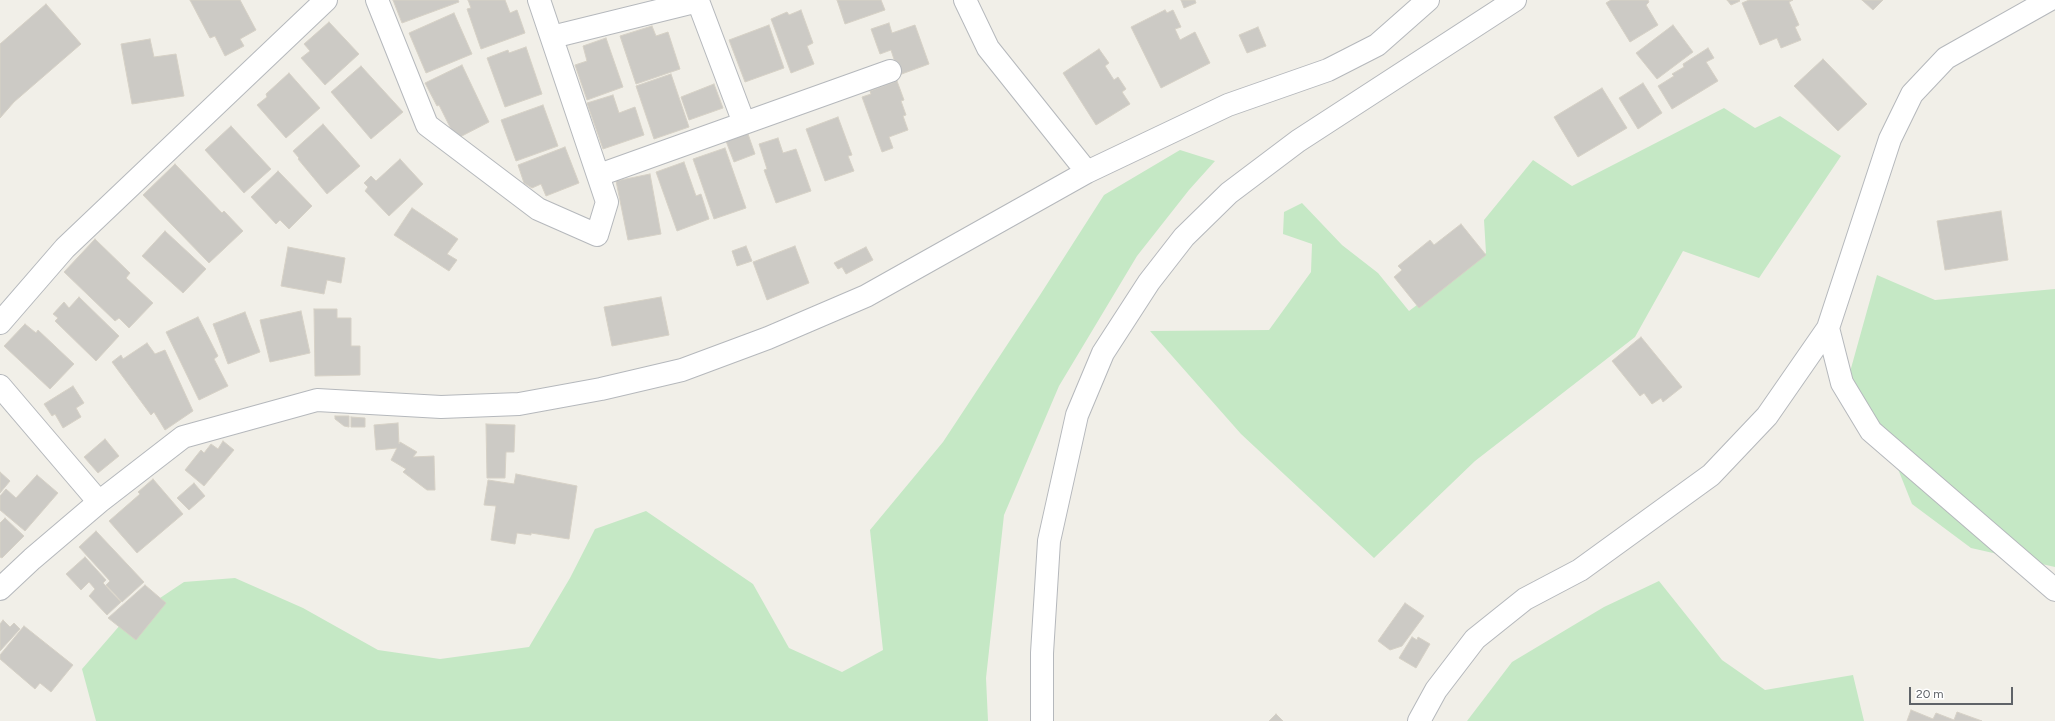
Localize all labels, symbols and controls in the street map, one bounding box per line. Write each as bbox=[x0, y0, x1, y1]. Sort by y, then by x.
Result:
scale bar bbox=[1911, 679, 2015, 705]
text: 20 m bbox=[1916, 687, 1944, 701]

